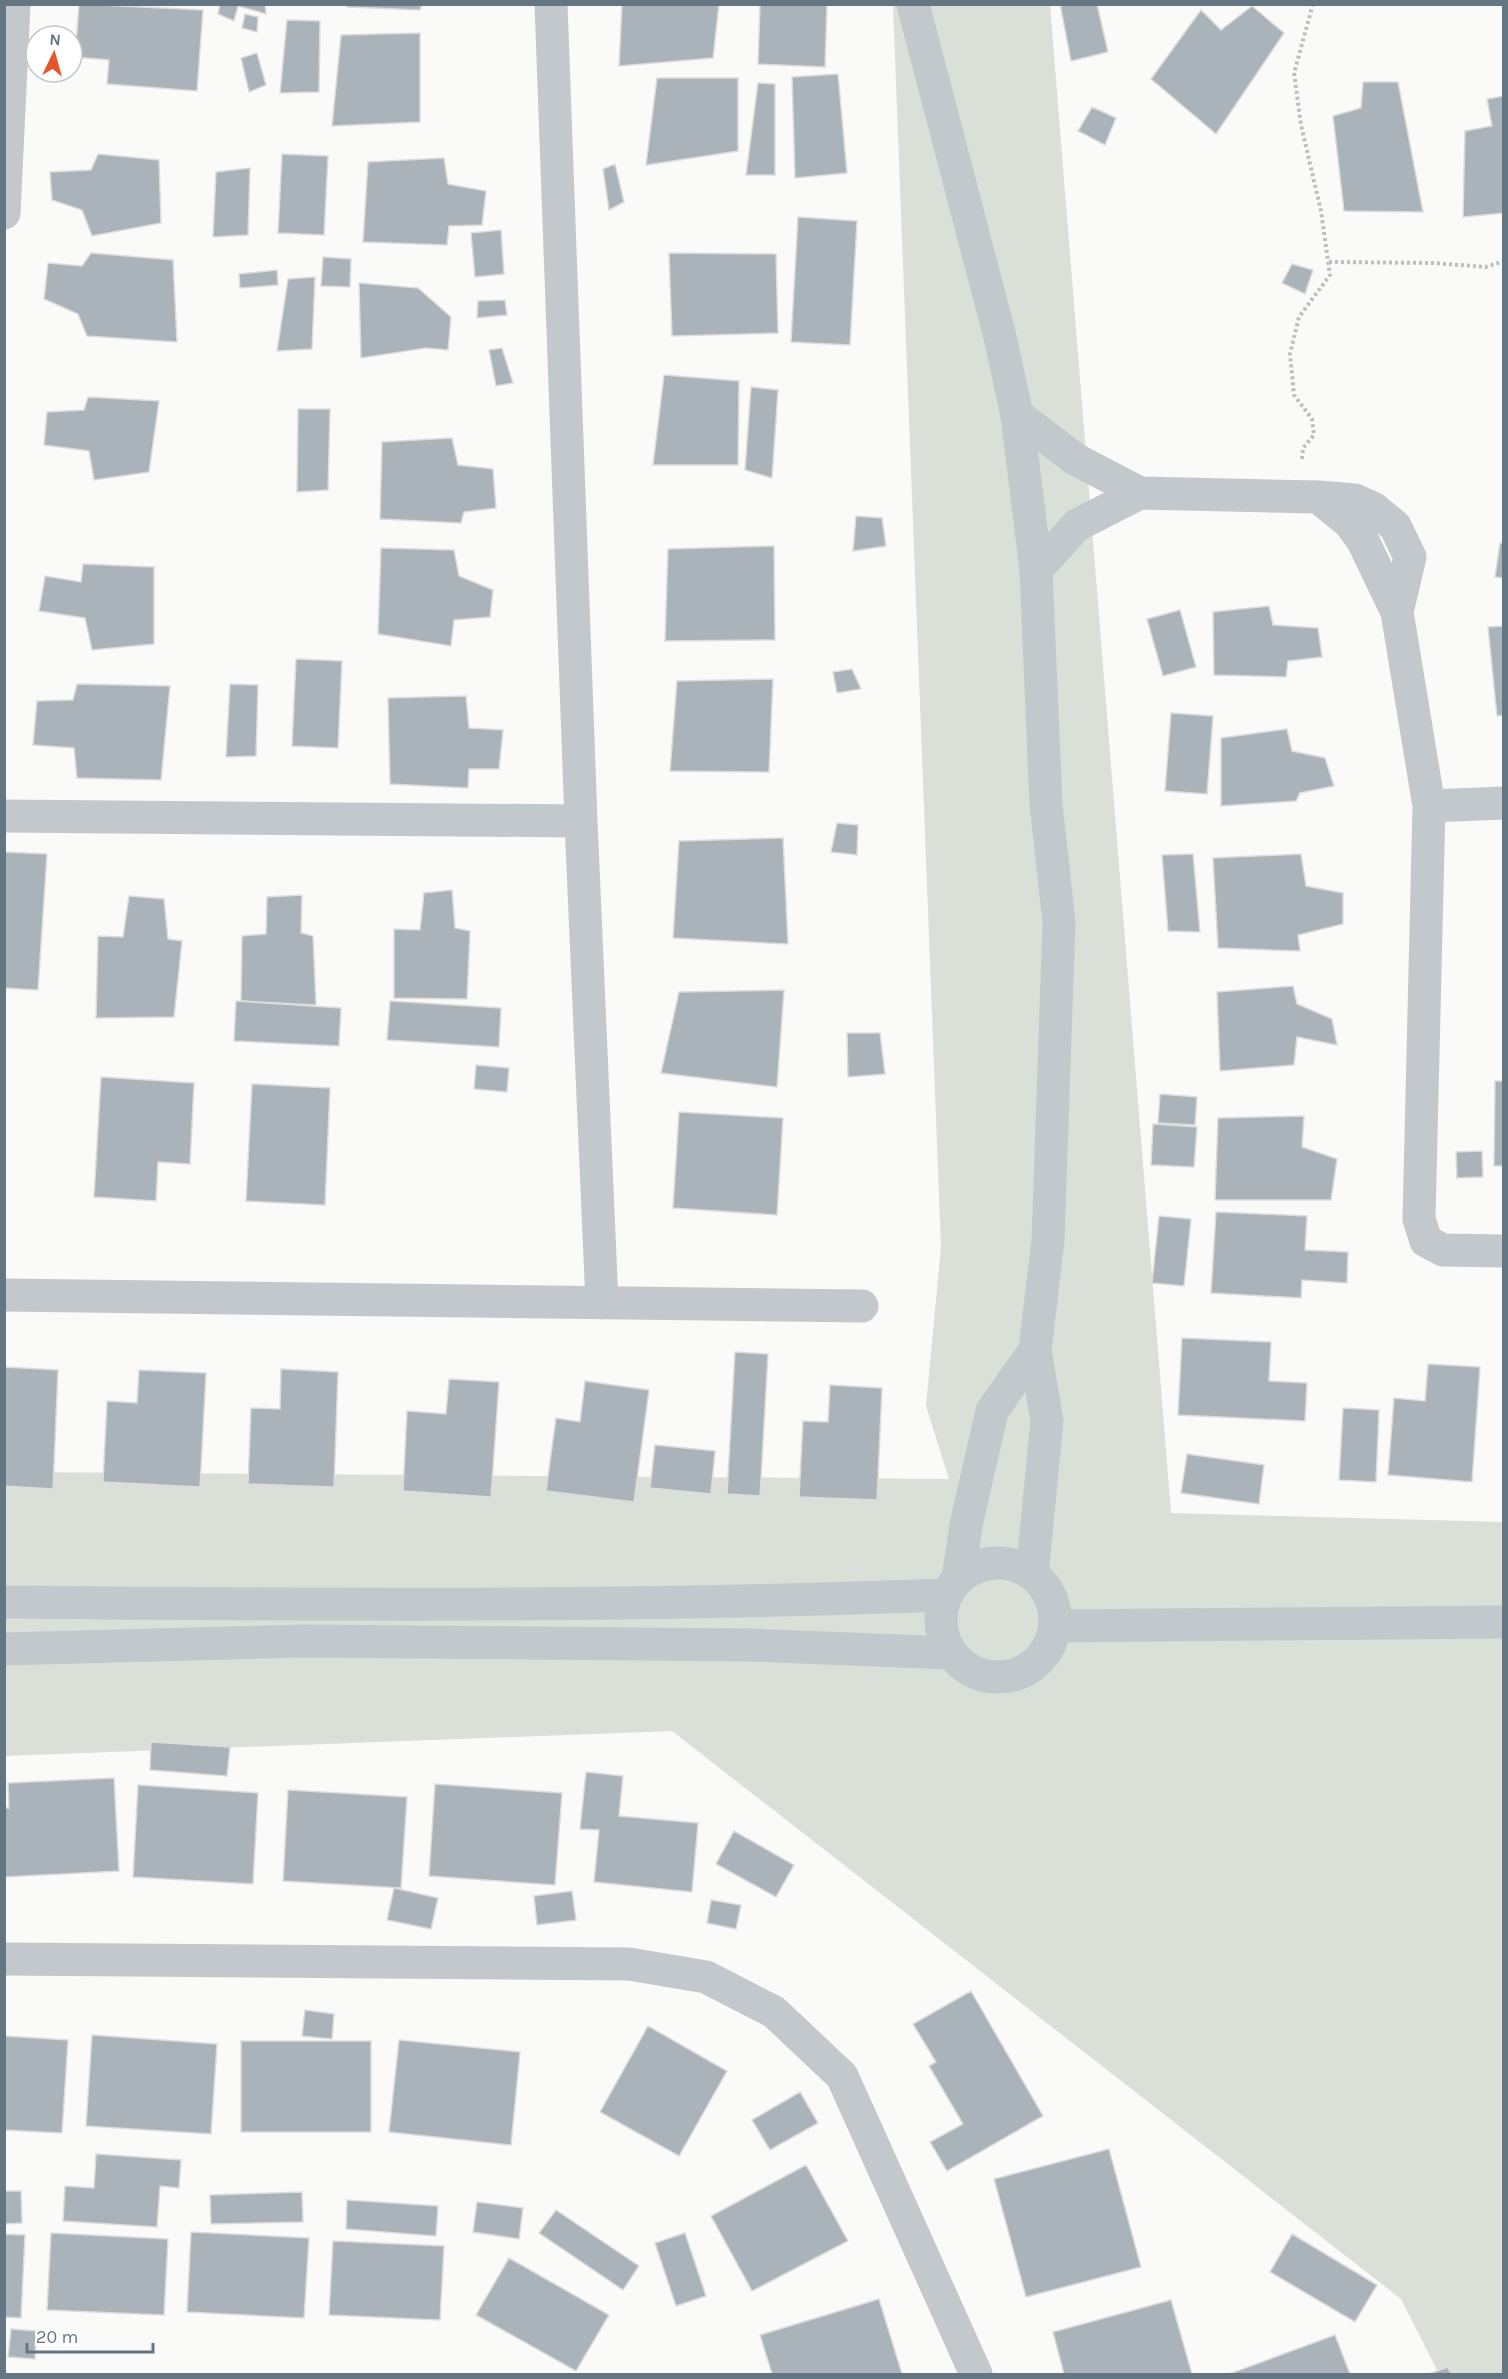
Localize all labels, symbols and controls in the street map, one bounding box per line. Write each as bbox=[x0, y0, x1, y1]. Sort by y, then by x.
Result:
north arrow bbox=[24, 24, 84, 84]
text: N bbox=[49, 30, 62, 50]
scale bar bbox=[27, 2316, 153, 2354]
text: 20 m bbox=[36, 2326, 78, 2348]

